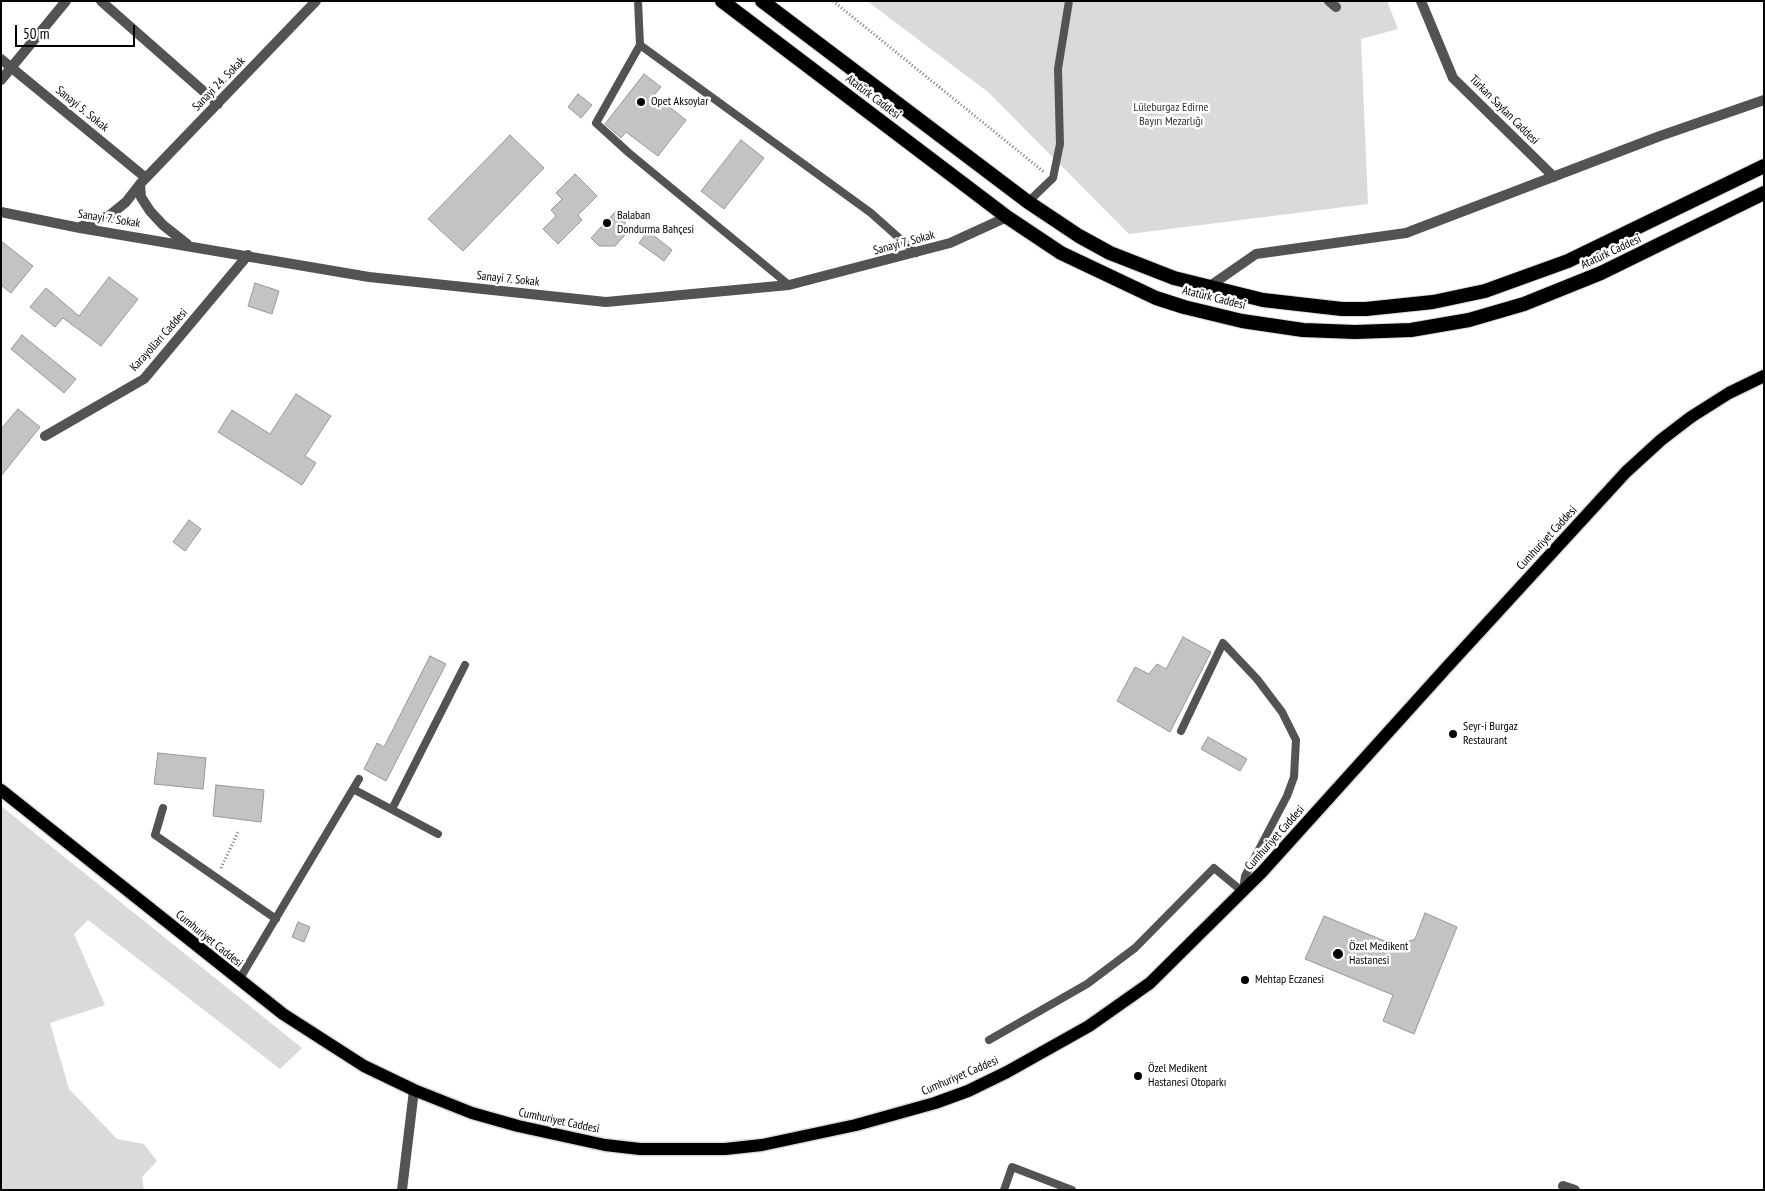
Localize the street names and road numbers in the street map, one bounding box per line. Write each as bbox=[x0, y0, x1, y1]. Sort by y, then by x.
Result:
street label: Sanayi 24. Sokak bbox=[190, 54, 248, 114]
street label: Atatürk Caddesi bbox=[843, 72, 903, 122]
street label: Türkan Saylan Caddesi bbox=[1466, 72, 1542, 148]
street label: Sanayi 5. Sokak bbox=[53, 83, 111, 135]
street label: Sanayi 7. Sokak bbox=[77, 207, 141, 231]
street label: Sanayi 7. Sokak bbox=[872, 228, 936, 258]
street label: Atatürk Caddesi bbox=[1579, 232, 1643, 272]
street label: Sanayi 7. Sokak bbox=[476, 269, 540, 289]
street label: Atatürk Caddesi bbox=[1181, 283, 1247, 313]
street label: Karayolları Caddesi bbox=[127, 306, 191, 374]
street label: Cumhuriyet Caddesi bbox=[1514, 503, 1580, 573]
street label: Cumhuriyet Caddesi bbox=[1242, 803, 1308, 873]
street label: Cumhuriyet Caddesi bbox=[173, 908, 245, 970]
street label: Cumhuriyet Caddesi bbox=[919, 1053, 1001, 1099]
street label: Cumhuriyet Caddesi bbox=[517, 1105, 601, 1137]

